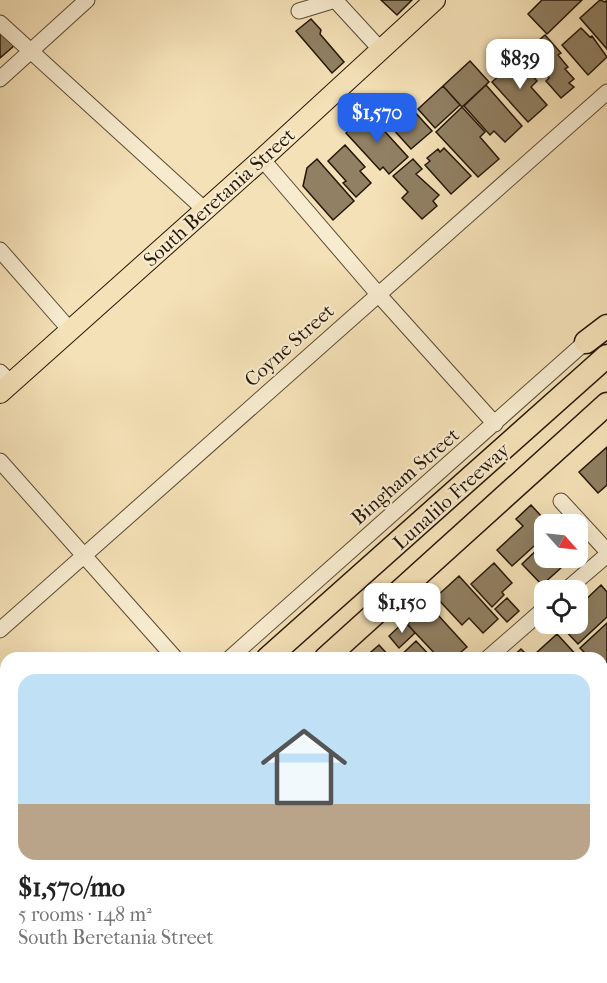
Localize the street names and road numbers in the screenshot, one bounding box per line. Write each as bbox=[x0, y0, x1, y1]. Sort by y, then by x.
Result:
street label: South Beretania Street bbox=[139, 123, 300, 271]
street label: Coyne Street bbox=[240, 299, 339, 391]
street label: Bingham Street bbox=[347, 423, 464, 529]
street label: Lunalilo Freeway bbox=[388, 437, 515, 555]

